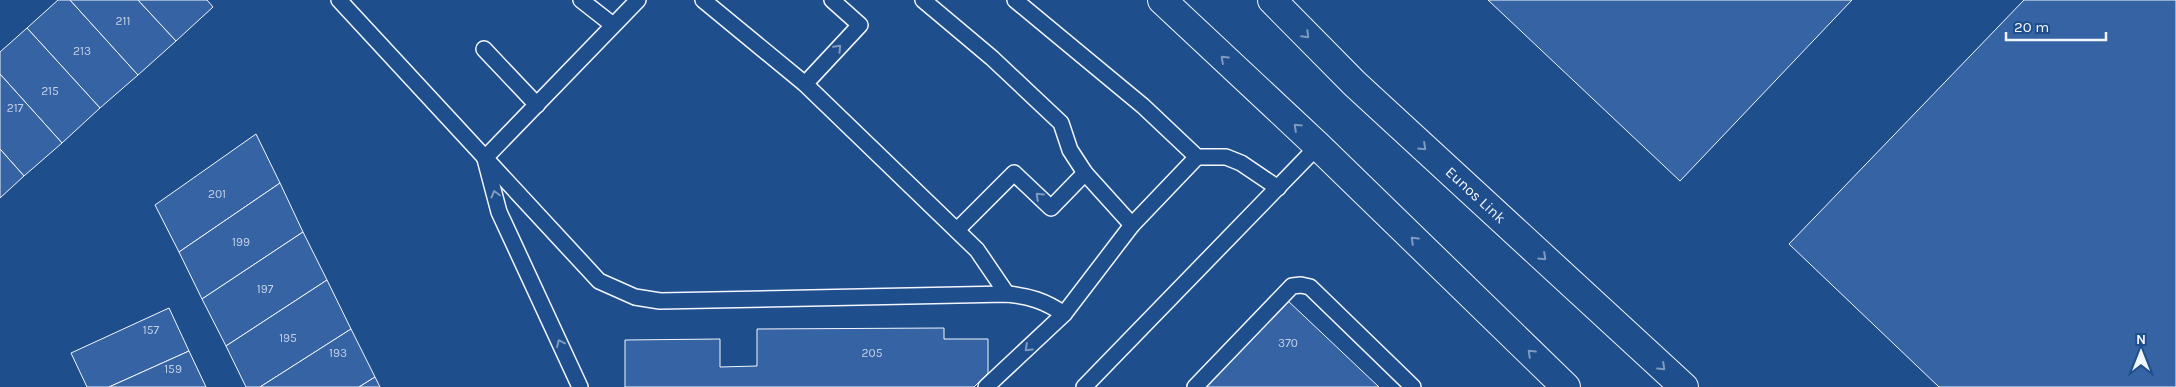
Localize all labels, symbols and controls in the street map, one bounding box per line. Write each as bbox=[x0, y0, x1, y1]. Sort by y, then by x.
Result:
scale bar bbox=[2006, 10, 2106, 42]
house number: 211 bbox=[116, 14, 130, 28]
text: 20 m bbox=[2014, 18, 2049, 36]
one-way arrow bbox=[1300, 29, 1309, 38]
house number: 213 bbox=[73, 44, 91, 58]
one-way arrow bbox=[832, 45, 841, 54]
one-way arrow bbox=[1221, 56, 1230, 65]
house number: 215 bbox=[41, 84, 59, 98]
house number: 217 bbox=[7, 101, 24, 115]
one-way arrow bbox=[1294, 124, 1303, 133]
one-way arrow bbox=[1418, 141, 1427, 150]
street label: Eunos Link bbox=[1442, 163, 1509, 227]
house number: 201 bbox=[208, 187, 226, 201]
one-way arrow bbox=[490, 191, 500, 199]
one-way arrow bbox=[1035, 193, 1044, 202]
house number: 199 bbox=[232, 235, 250, 249]
one-way arrow bbox=[1411, 237, 1420, 246]
one-way arrow bbox=[1537, 251, 1546, 260]
house number: 197 bbox=[257, 282, 274, 296]
house number: 157 bbox=[143, 323, 160, 337]
north arrow bbox=[2116, 327, 2166, 377]
house number: 195 bbox=[279, 331, 297, 345]
text: N bbox=[2136, 331, 2146, 348]
house number: 370 bbox=[1278, 336, 1298, 350]
one-way arrow bbox=[556, 339, 566, 348]
one-way arrow bbox=[1025, 342, 1034, 351]
house number: 193 bbox=[329, 346, 347, 360]
house number: 205 bbox=[862, 346, 883, 360]
one-way arrow bbox=[1527, 350, 1536, 359]
one-way arrow bbox=[1657, 361, 1666, 370]
house number: 159 bbox=[164, 362, 182, 376]

